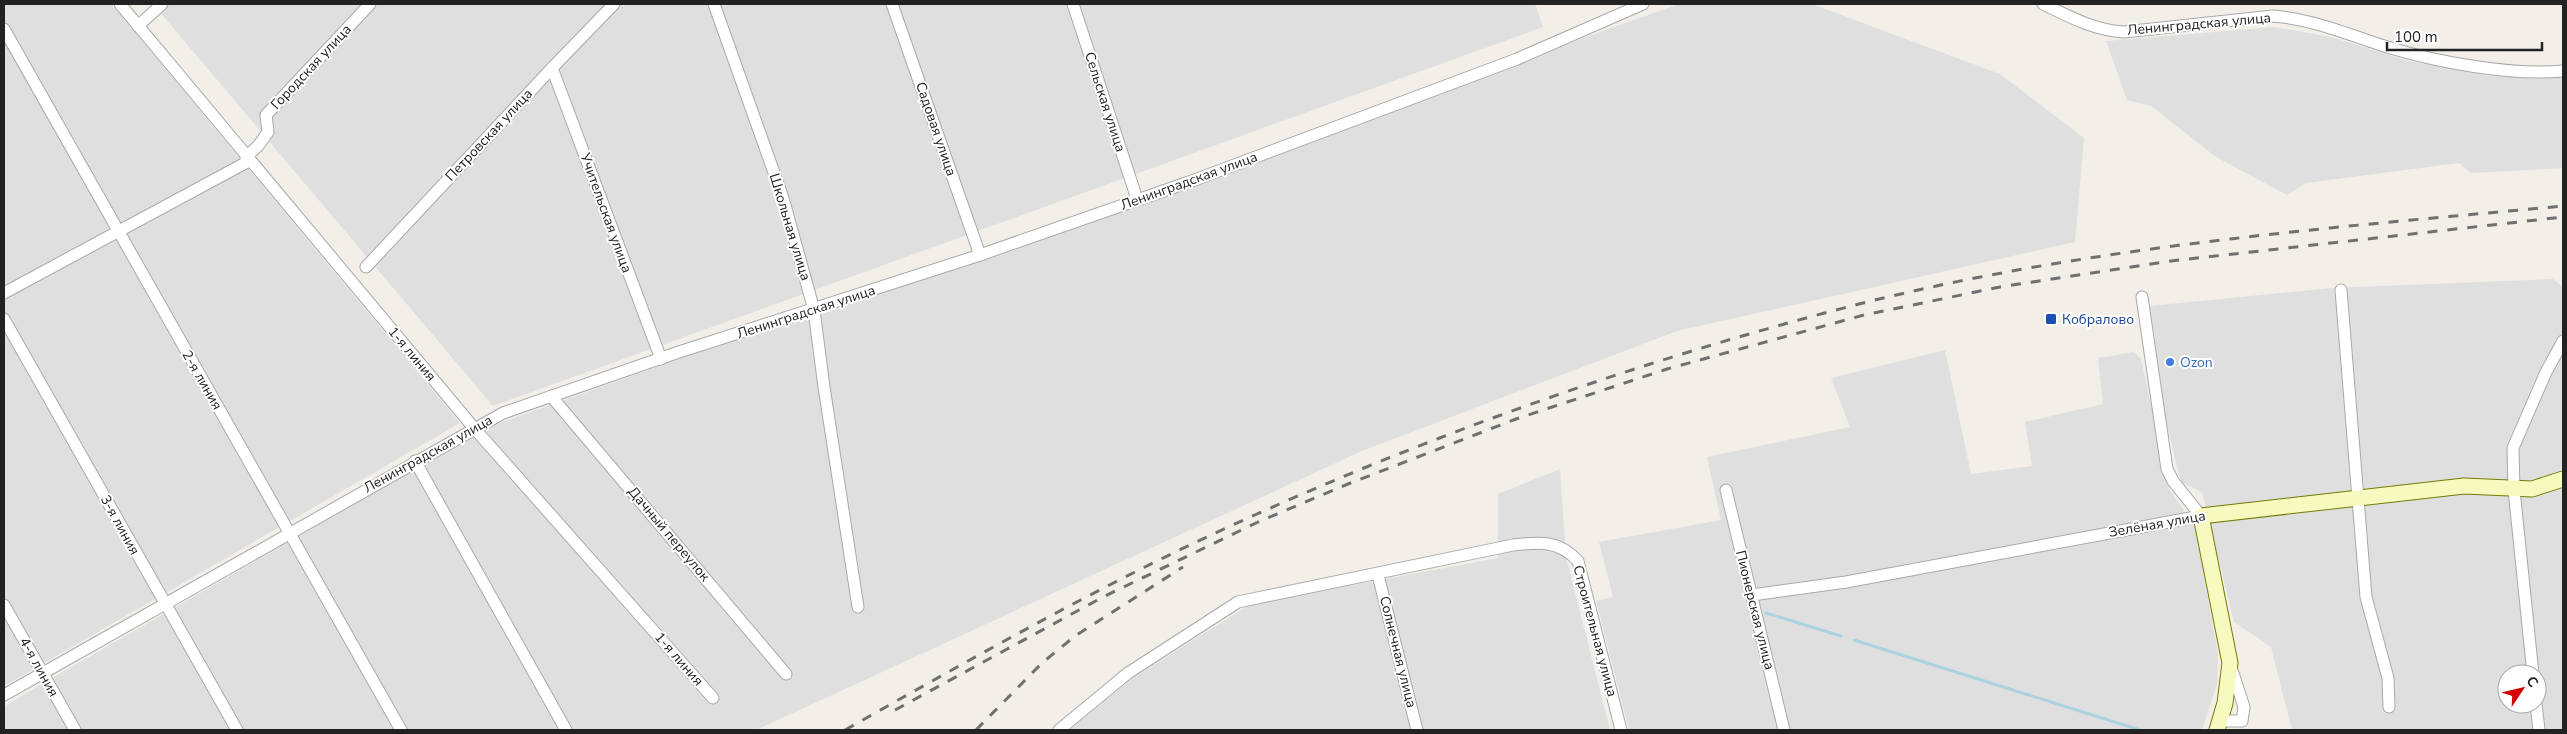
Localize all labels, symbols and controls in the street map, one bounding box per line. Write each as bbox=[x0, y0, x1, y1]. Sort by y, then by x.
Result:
street label: Ленинградская улица bbox=[2126, 8, 2272, 40]
street label: Городская улица bbox=[267, 20, 355, 114]
scale bar bbox=[2387, 20, 2542, 52]
text: 100 m bbox=[2394, 27, 2438, 47]
street label: Сельская улица bbox=[1080, 50, 1130, 154]
street label: Садовая улица bbox=[911, 79, 961, 179]
street label: Петровская улица bbox=[441, 85, 537, 185]
street label: Ленинградская улица bbox=[1118, 147, 1260, 215]
street label: Учительская улица bbox=[575, 150, 636, 275]
street label: Школьная улица bbox=[765, 171, 815, 283]
street label: Ленинградская улица bbox=[734, 281, 878, 343]
place label: Кобралово bbox=[2062, 310, 2134, 329]
marker: Кобралово bbox=[2044, 312, 2058, 326]
street label: 1-я линия bbox=[384, 323, 440, 385]
street label: 2-я линия bbox=[177, 347, 227, 413]
place label: Ozon bbox=[2180, 353, 2213, 372]
marker: Ozon bbox=[2164, 356, 2176, 368]
street label: Ленинградская улица bbox=[360, 411, 496, 497]
street label: Дачный переулок bbox=[624, 483, 715, 586]
street label: 3-я линия bbox=[96, 492, 144, 558]
street label: Зелёная улица bbox=[2107, 506, 2207, 542]
street label: Пионерская улица bbox=[1731, 548, 1779, 672]
street label: Строительная улица bbox=[1568, 563, 1622, 699]
street label: Солнечная улица bbox=[1375, 594, 1421, 710]
street label: 1-я линия bbox=[650, 628, 708, 690]
street label: 4-я линия bbox=[15, 634, 63, 700]
north arrow bbox=[2497, 664, 2547, 714]
text: С bbox=[2522, 672, 2543, 692]

